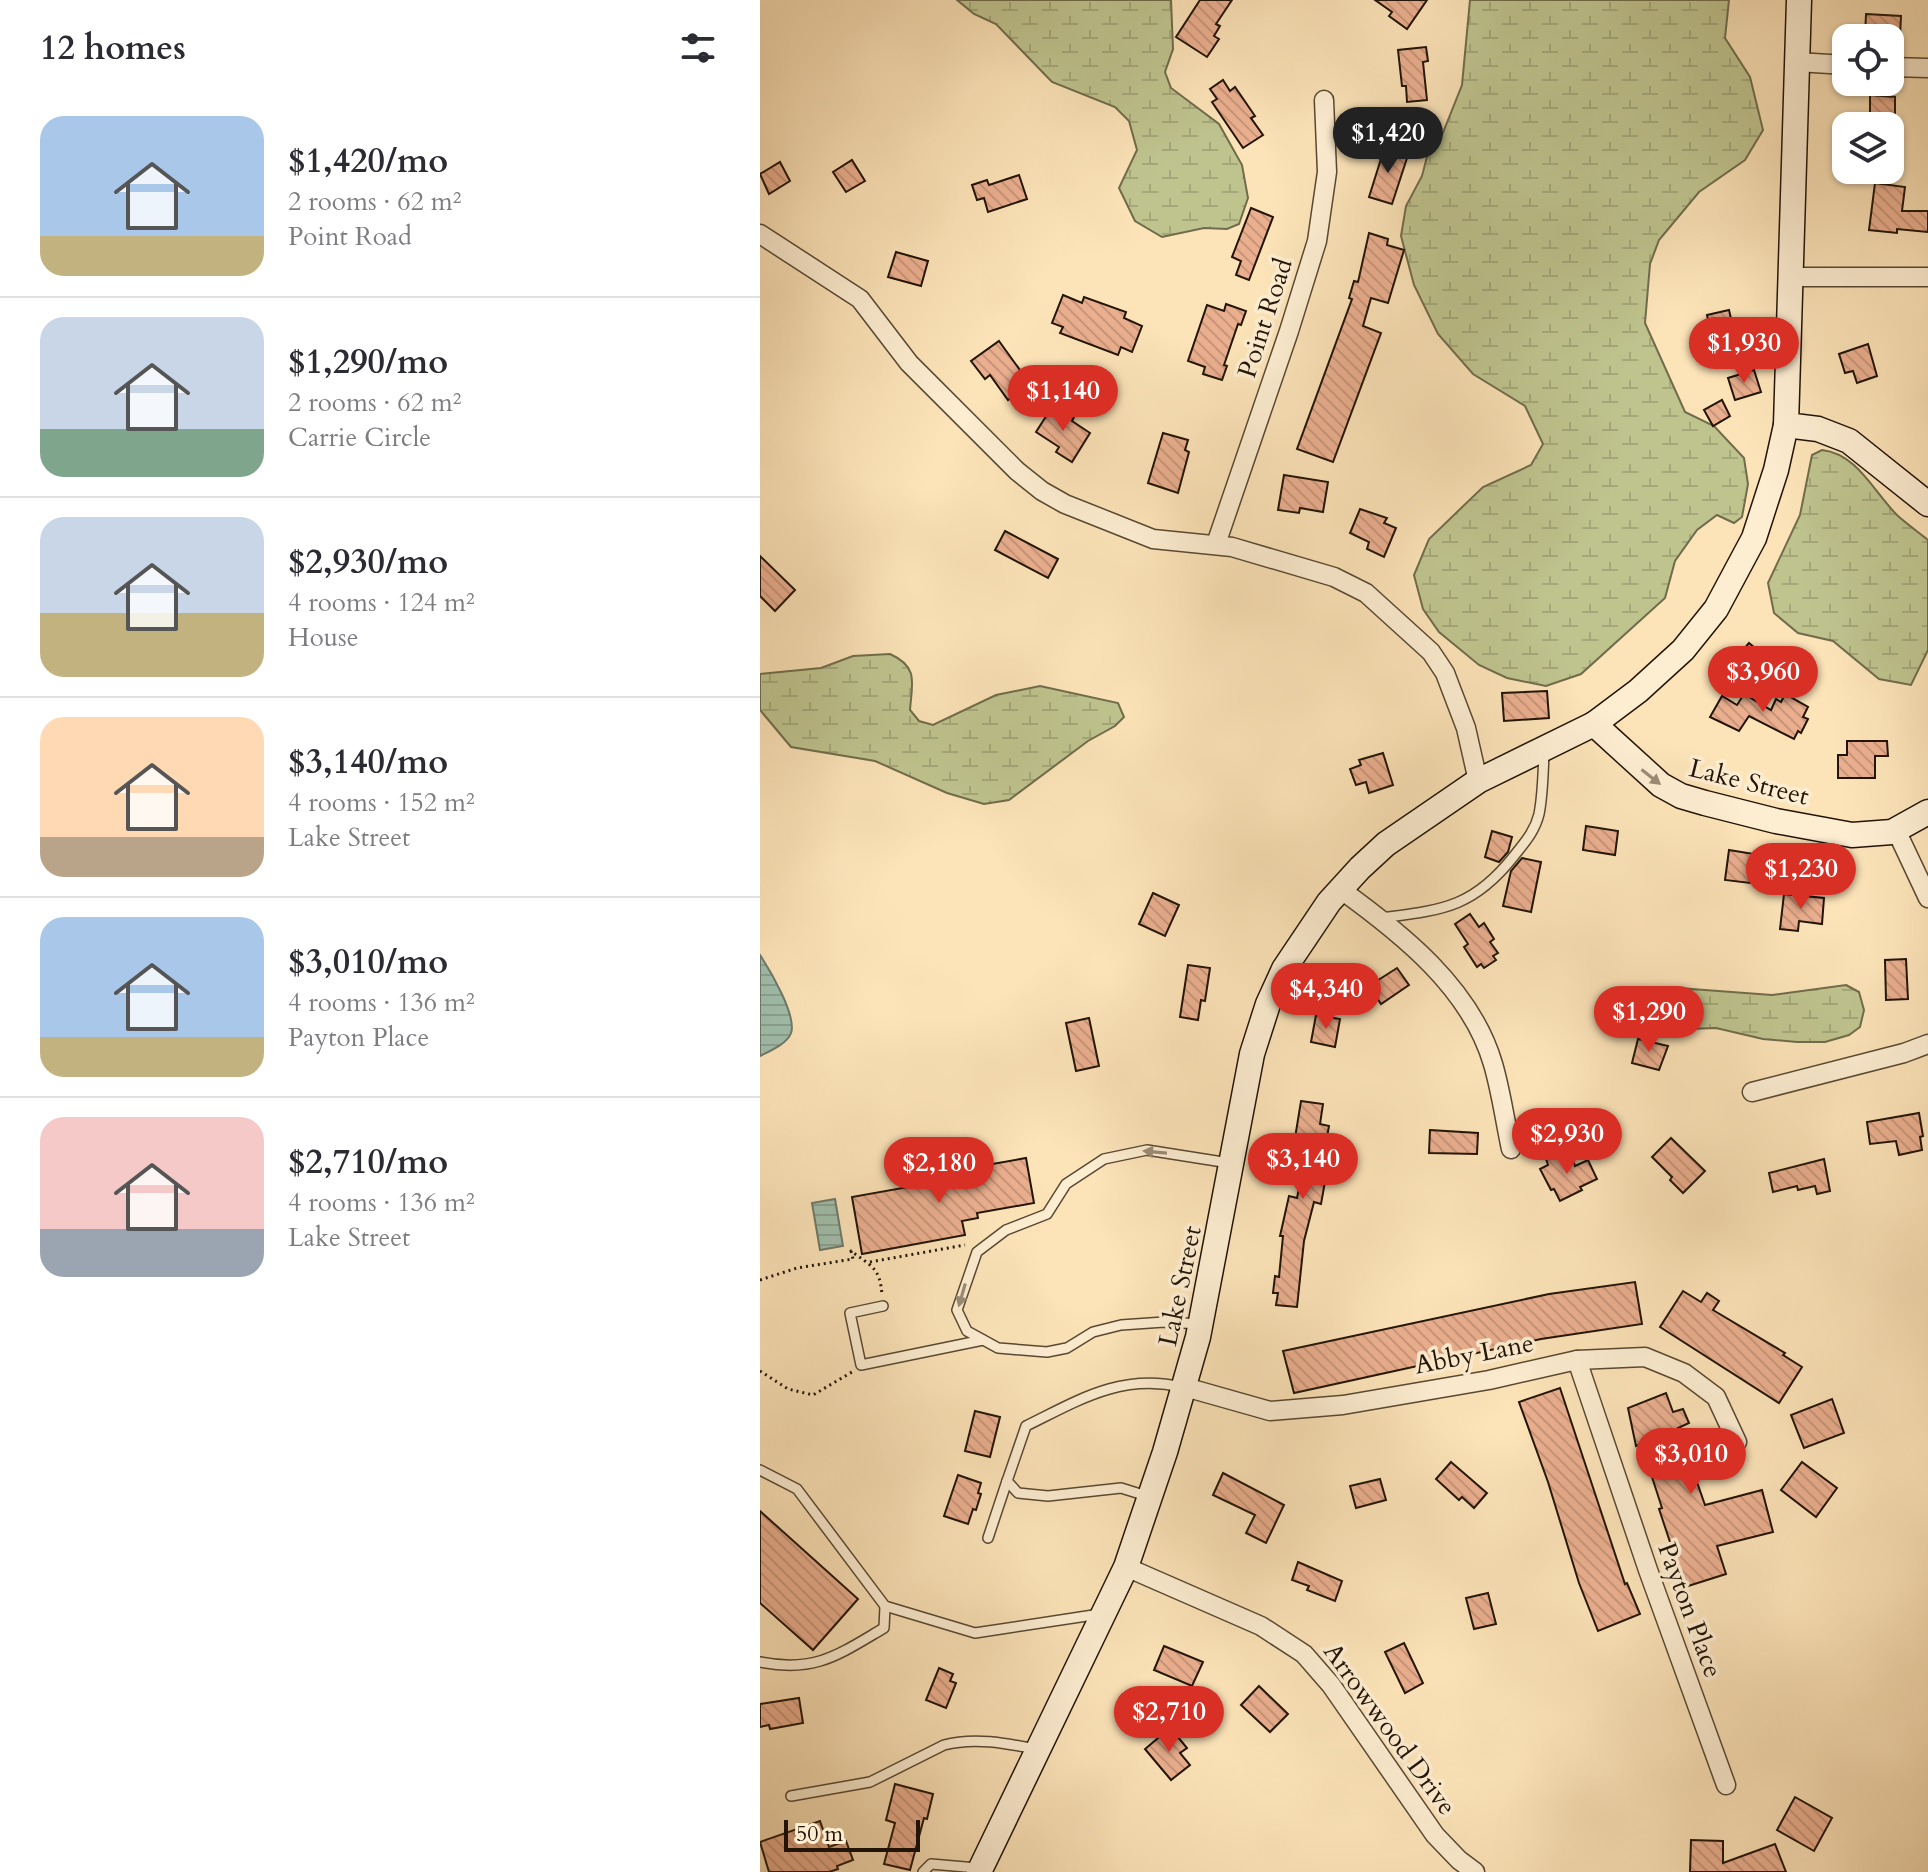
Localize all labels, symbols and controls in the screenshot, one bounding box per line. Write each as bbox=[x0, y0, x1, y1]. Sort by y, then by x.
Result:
map controls bbox=[1832, 24, 1904, 184]
button: locate bbox=[1832, 24, 1904, 96]
text: 12 homes bbox=[40, 25, 186, 71]
icon: filters bbox=[676, 26, 720, 70]
pin: $1,420 bbox=[1323, 107, 1453, 175]
button: layers bbox=[1832, 112, 1904, 184]
text: $1,420 bbox=[1351, 115, 1425, 150]
text: $1,420/mo bbox=[288, 138, 448, 184]
icon: home bbox=[104, 148, 200, 244]
text: 2 rooms · 62 m² bbox=[288, 184, 461, 219]
text: Point Road bbox=[288, 219, 412, 254]
street label: Point Road bbox=[1229, 254, 1301, 382]
pin: $1,930 bbox=[1679, 317, 1809, 385]
text: $1,930 bbox=[1707, 325, 1781, 360]
text: $1,290/mo bbox=[288, 339, 448, 385]
icon: home bbox=[104, 349, 200, 445]
pin: $1,140 bbox=[998, 365, 1128, 433]
text: $1,140 bbox=[1026, 373, 1100, 408]
text: 2 rooms · 62 m² bbox=[288, 385, 461, 420]
text: Carrie Circle bbox=[288, 420, 431, 455]
text: $2,930/mo bbox=[288, 539, 448, 585]
icon: home bbox=[104, 549, 200, 645]
text: 4 rooms · 124 m² bbox=[288, 585, 475, 620]
text: House bbox=[288, 620, 359, 655]
pin: $3,960 bbox=[1698, 646, 1828, 714]
text: $3,960 bbox=[1726, 654, 1800, 689]
text: $3,140/mo bbox=[288, 739, 448, 785]
icon: home bbox=[104, 749, 200, 845]
street label: Lake Street bbox=[1685, 750, 1813, 814]
one-way arrow bbox=[1641, 769, 1661, 785]
text: 4 rooms · 152 m² bbox=[288, 785, 475, 820]
text: Lake Street bbox=[288, 820, 410, 855]
pin: $1,230 bbox=[1736, 843, 1866, 911]
text: $1,230 bbox=[1764, 851, 1838, 886]
text: $3,010/mo bbox=[288, 939, 448, 985]
icon: home bbox=[104, 949, 200, 1045]
pin: $4,340 bbox=[1261, 963, 1391, 1031]
text: $4,340 bbox=[1289, 971, 1363, 1006]
text: 4 rooms · 136 m² bbox=[288, 985, 475, 1020]
pin: $1,290 bbox=[1584, 986, 1714, 1054]
text: $1,290 bbox=[1612, 994, 1686, 1029]
text: Payton Place bbox=[288, 1020, 429, 1055]
pin: $2,930 bbox=[1502, 1108, 1632, 1176]
text: $2,930 bbox=[1530, 1116, 1604, 1151]
pin: $3,140 bbox=[1238, 1133, 1368, 1201]
pin: $2,180 bbox=[874, 1137, 1004, 1205]
text: $2,710/mo bbox=[288, 1139, 448, 1185]
text: $3,140 bbox=[1266, 1141, 1340, 1176]
text: $2,180 bbox=[902, 1145, 976, 1180]
one-way arrow bbox=[1143, 1145, 1168, 1158]
icon: home bbox=[104, 1149, 200, 1245]
text: 4 rooms · 136 m² bbox=[288, 1185, 475, 1220]
text: Lake Street bbox=[288, 1220, 410, 1255]
street label: Lake Street bbox=[1150, 1223, 1210, 1349]
one-way arrow bbox=[955, 1284, 968, 1308]
street label: Abby Lane bbox=[1411, 1325, 1537, 1383]
pin: $3,010 bbox=[1626, 1428, 1756, 1496]
text: $3,010 bbox=[1654, 1436, 1728, 1471]
street label: Payton Place bbox=[1649, 1538, 1731, 1682]
street label: Arrowwood Drive bbox=[1316, 1636, 1464, 1822]
pin: $2,710 bbox=[1104, 1686, 1234, 1754]
text: $2,710 bbox=[1132, 1694, 1206, 1729]
scale bar bbox=[784, 1816, 920, 1852]
text: 50 m bbox=[796, 1819, 843, 1849]

